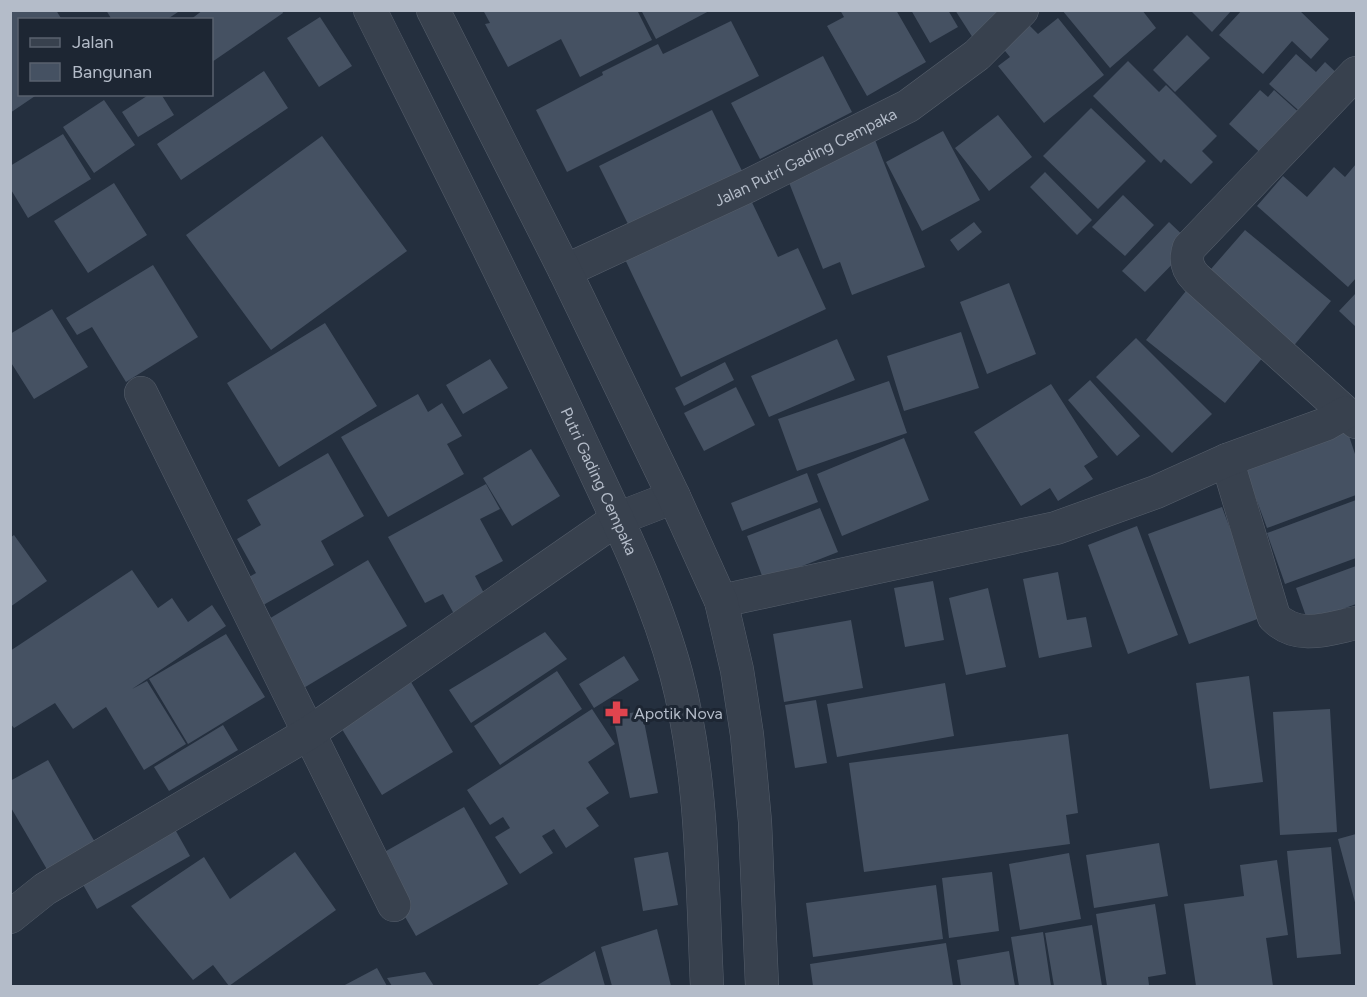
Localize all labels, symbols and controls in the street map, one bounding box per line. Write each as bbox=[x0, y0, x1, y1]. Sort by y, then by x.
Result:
legend bbox=[18, 18, 213, 96]
text: Jalan bbox=[72, 31, 114, 53]
text: Bangunan bbox=[72, 61, 152, 83]
street label: Jalan Putri Gading Cempaka bbox=[711, 104, 900, 210]
street label: Putri Gading Cempaka bbox=[557, 404, 642, 558]
pharmacy icon: Apotik Nova bbox=[603, 700, 629, 726]
place label: Apotik Nova bbox=[634, 704, 723, 723]

